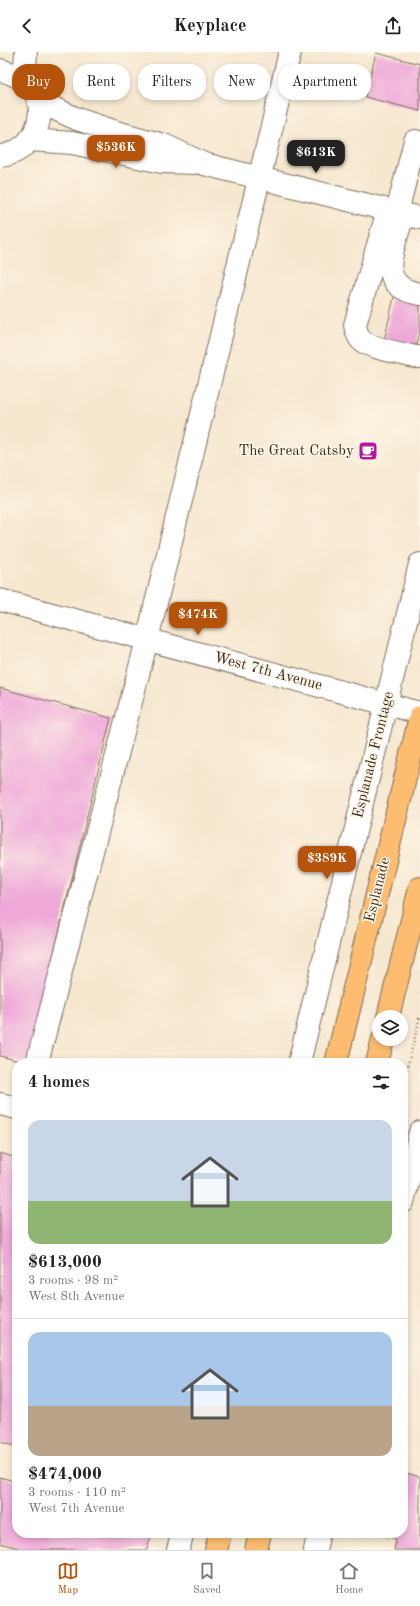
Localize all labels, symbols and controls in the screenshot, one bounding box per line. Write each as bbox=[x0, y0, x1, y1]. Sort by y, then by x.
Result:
icon: back bbox=[16, 15, 38, 37]
icon: share bbox=[382, 15, 404, 37]
text: Keyplace bbox=[173, 17, 247, 35]
chip: Buy bbox=[12, 64, 65, 100]
chip: Rent bbox=[73, 64, 130, 100]
chip: Filters bbox=[138, 64, 206, 100]
chip: New bbox=[214, 64, 270, 100]
chip: Apartment bbox=[278, 64, 371, 100]
pin: $536K bbox=[88, 135, 144, 169]
pin: $613K bbox=[288, 140, 344, 174]
text: $536K bbox=[96, 141, 136, 154]
text: $613K bbox=[296, 146, 336, 159]
cafe icon: The Great Catsby bbox=[357, 440, 379, 462]
place label: The Great Catsby bbox=[238, 444, 354, 459]
pin: $474K bbox=[170, 602, 226, 636]
text: $474K bbox=[178, 608, 218, 621]
street label: West 7th Avenue bbox=[212, 650, 324, 694]
street label: Esplanade Frontage bbox=[351, 690, 397, 820]
pin: $389K bbox=[299, 846, 355, 880]
text: $389K bbox=[307, 852, 347, 865]
street label: Esplanade bbox=[363, 856, 393, 924]
map controls bbox=[372, 1010, 408, 1046]
button: layers bbox=[372, 1010, 408, 1046]
icon: filters bbox=[370, 1071, 392, 1093]
text: 4 homes bbox=[28, 1074, 90, 1091]
icon: home bbox=[174, 1146, 246, 1218]
text: $613,000 bbox=[28, 1254, 102, 1271]
text: 3 rooms · 98 m² bbox=[28, 1274, 118, 1287]
text: West 8th Avenue bbox=[28, 1290, 125, 1303]
icon: home bbox=[174, 1358, 246, 1430]
text: $474,000 bbox=[28, 1466, 102, 1483]
text: 3 rooms · 110 m² bbox=[28, 1486, 126, 1499]
text: West 7th Avenue bbox=[28, 1502, 125, 1515]
tab: Map bbox=[57, 1560, 79, 1598]
tab: Saved bbox=[193, 1560, 221, 1598]
tab: Home bbox=[335, 1560, 363, 1598]

